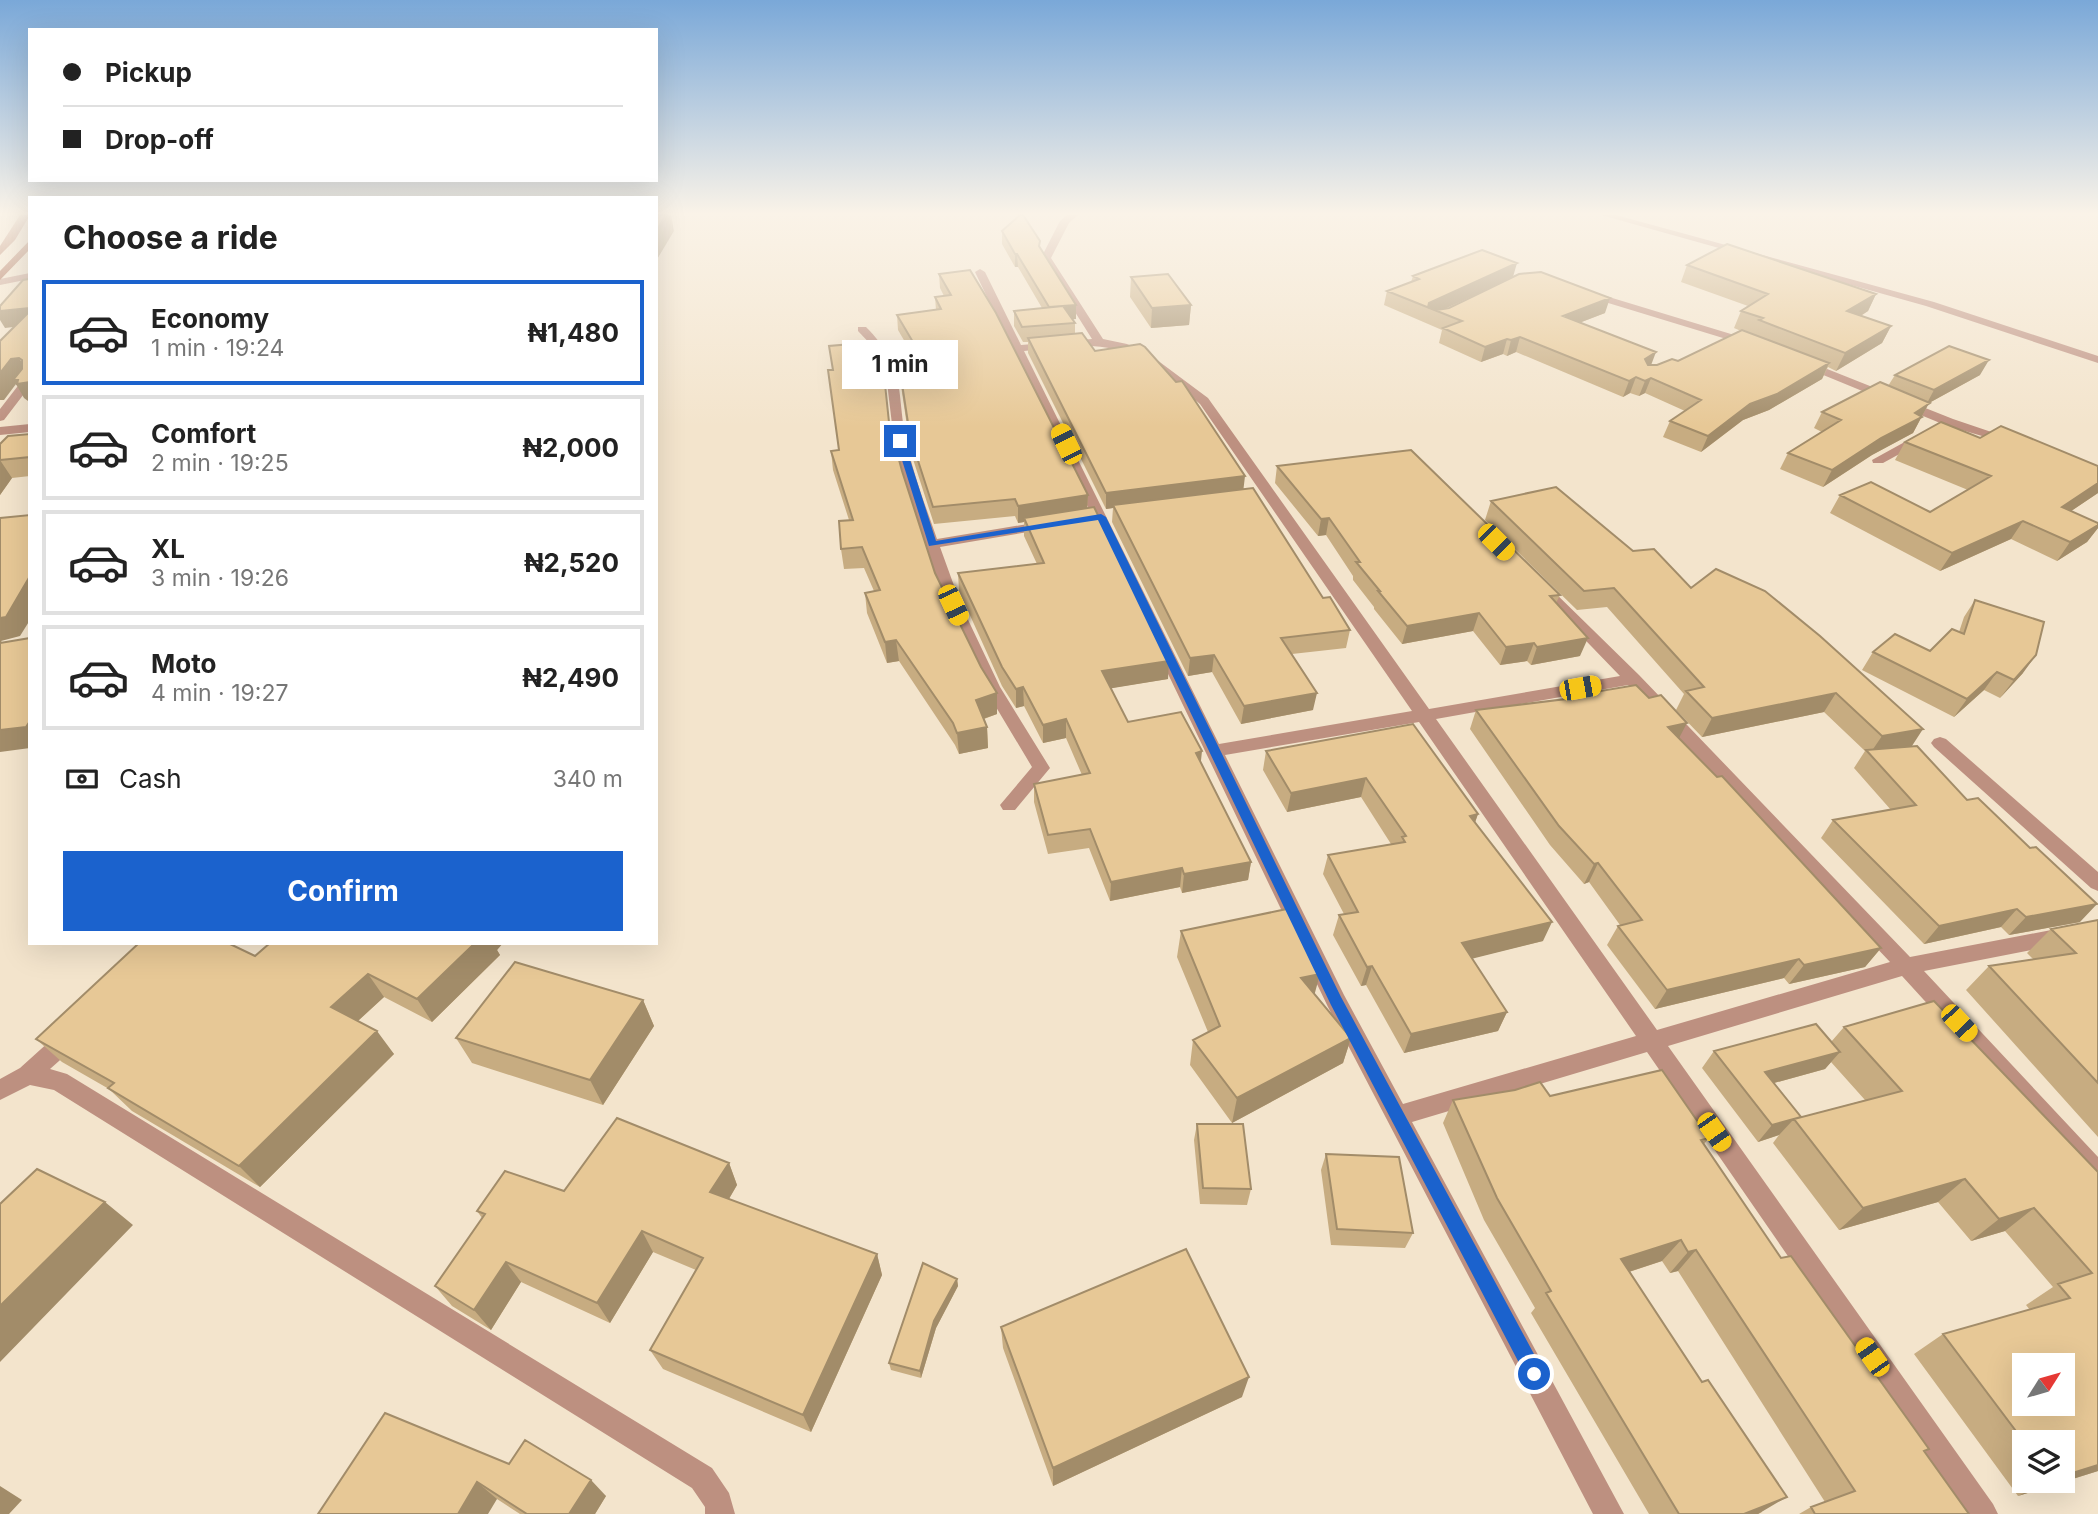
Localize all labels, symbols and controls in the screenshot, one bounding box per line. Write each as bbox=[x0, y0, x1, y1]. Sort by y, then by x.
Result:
text: Pickup bbox=[105, 57, 192, 88]
text: Drop-off bbox=[105, 124, 214, 155]
text: Choose a ride bbox=[63, 218, 278, 257]
icon: car bbox=[67, 301, 130, 364]
text: Economy bbox=[151, 303, 269, 334]
text: ₦1,480 bbox=[527, 317, 619, 348]
text: 1 min · 19:24 bbox=[151, 334, 284, 362]
callout: 1 min bbox=[842, 340, 958, 388]
text: 1 min bbox=[872, 350, 928, 378]
icon: car bbox=[67, 416, 130, 479]
text: Comfort bbox=[151, 418, 256, 449]
car bbox=[1048, 421, 1085, 467]
route end bbox=[884, 425, 916, 457]
text: ₦2,000 bbox=[522, 432, 619, 463]
text: 2 min · 19:25 bbox=[151, 449, 289, 477]
car bbox=[1474, 520, 1519, 564]
icon: car bbox=[67, 531, 130, 594]
text: XL bbox=[151, 533, 185, 564]
text: ₦2,520 bbox=[524, 547, 619, 578]
text: 3 min · 19:26 bbox=[151, 564, 289, 592]
car bbox=[935, 582, 972, 628]
icon: car bbox=[67, 646, 130, 709]
text: Moto bbox=[151, 648, 216, 679]
text: ₦2,490 bbox=[522, 662, 619, 693]
car bbox=[1558, 674, 1603, 702]
text: 4 min · 19:27 bbox=[151, 679, 288, 707]
icon: cash bbox=[63, 760, 101, 798]
text: Cash bbox=[119, 763, 182, 794]
text: 340 m bbox=[553, 765, 623, 793]
button: Confirm bbox=[63, 851, 623, 931]
car bbox=[1937, 1000, 1982, 1046]
car bbox=[1694, 1109, 1735, 1155]
car bbox=[1852, 1334, 1893, 1380]
north arrow bbox=[2012, 1353, 2076, 1416]
map controls bbox=[2012, 1353, 2075, 1493]
route start bbox=[1518, 1358, 1550, 1390]
button: layers bbox=[2012, 1430, 2075, 1493]

